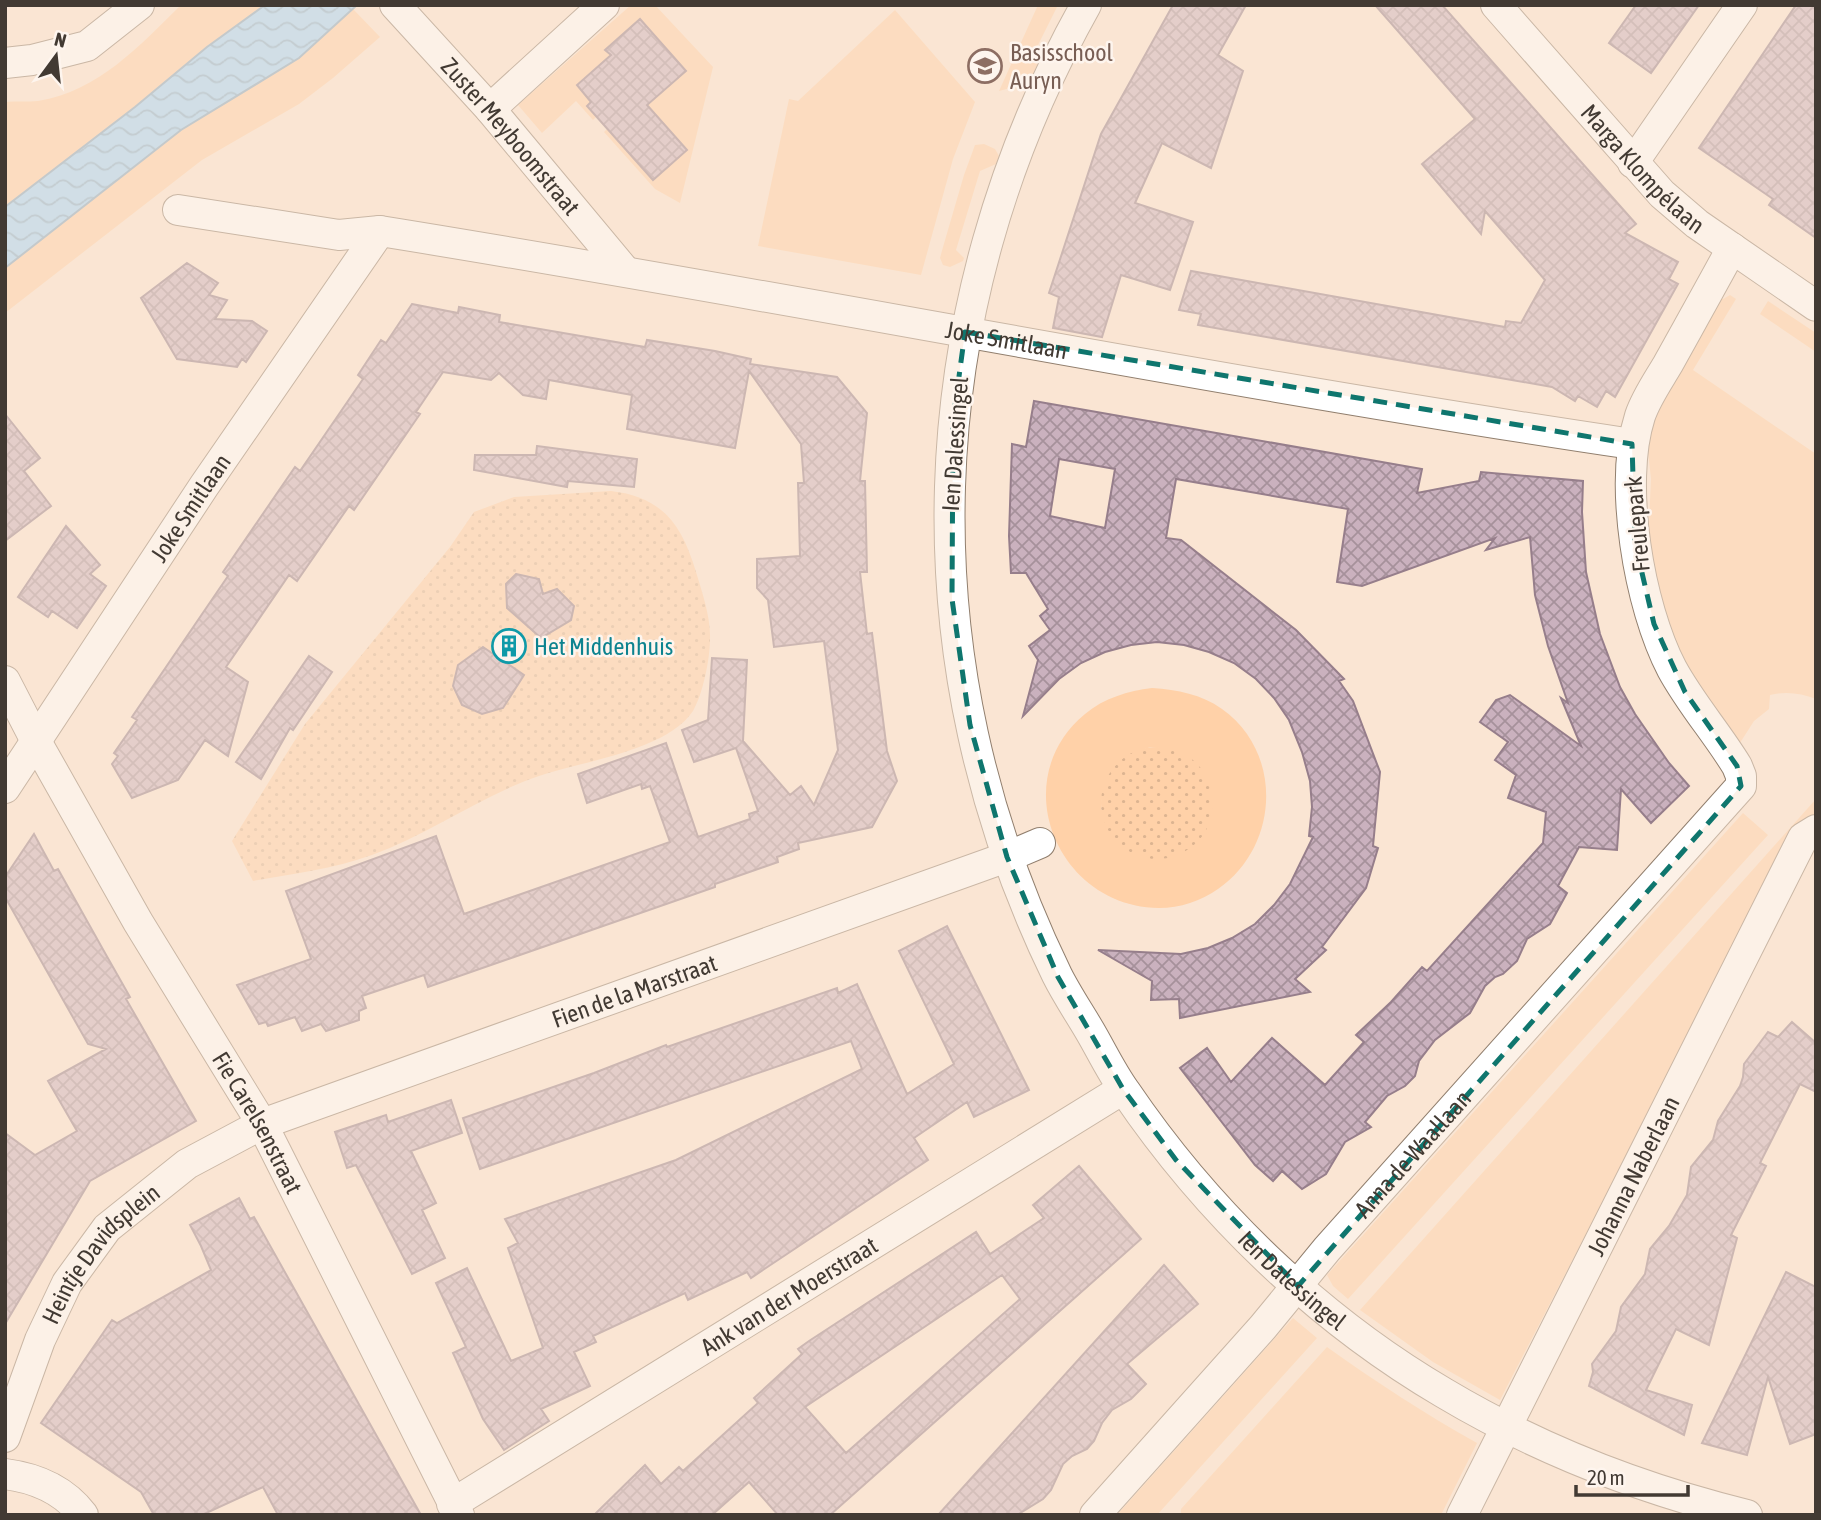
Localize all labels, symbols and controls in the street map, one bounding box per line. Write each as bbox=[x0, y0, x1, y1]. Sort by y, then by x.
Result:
north arrow bbox=[21, 21, 91, 91]
text: N bbox=[52, 28, 69, 52]
place label: Basisschool Auryn bbox=[1010, 39, 1114, 94]
school or university icon: Basisschool Auryn bbox=[966, 47, 1004, 85]
street label: Zuster Meyboomstraat bbox=[436, 52, 586, 220]
street label: Marga Klompélaan bbox=[1576, 99, 1710, 238]
street label: Joke Smitlaan bbox=[943, 315, 1070, 364]
street label: Ien Dalessingel bbox=[937, 375, 973, 512]
street label: Joke Smitlaan bbox=[145, 449, 236, 566]
street label: Freulepark bbox=[1619, 475, 1655, 573]
building icon: Het Middenhuis bbox=[490, 627, 528, 665]
place label: Het Middenhuis bbox=[534, 633, 673, 660]
street label: Fien de la Marstraat bbox=[548, 949, 720, 1033]
street label: Fie Carelsenstraat bbox=[207, 1047, 308, 1198]
street label: Anna de Waallaan bbox=[1349, 1085, 1476, 1223]
street label: Johanna Naberlaan bbox=[1582, 1092, 1684, 1260]
street label: Heintje Davidsplein bbox=[36, 1178, 165, 1328]
street label: Ien Dalessingel bbox=[1233, 1225, 1352, 1335]
street label: Ank van der Moerstraat bbox=[696, 1231, 882, 1360]
scale bar bbox=[1576, 1454, 1688, 1498]
text: 20 m bbox=[1587, 1465, 1625, 1489]

